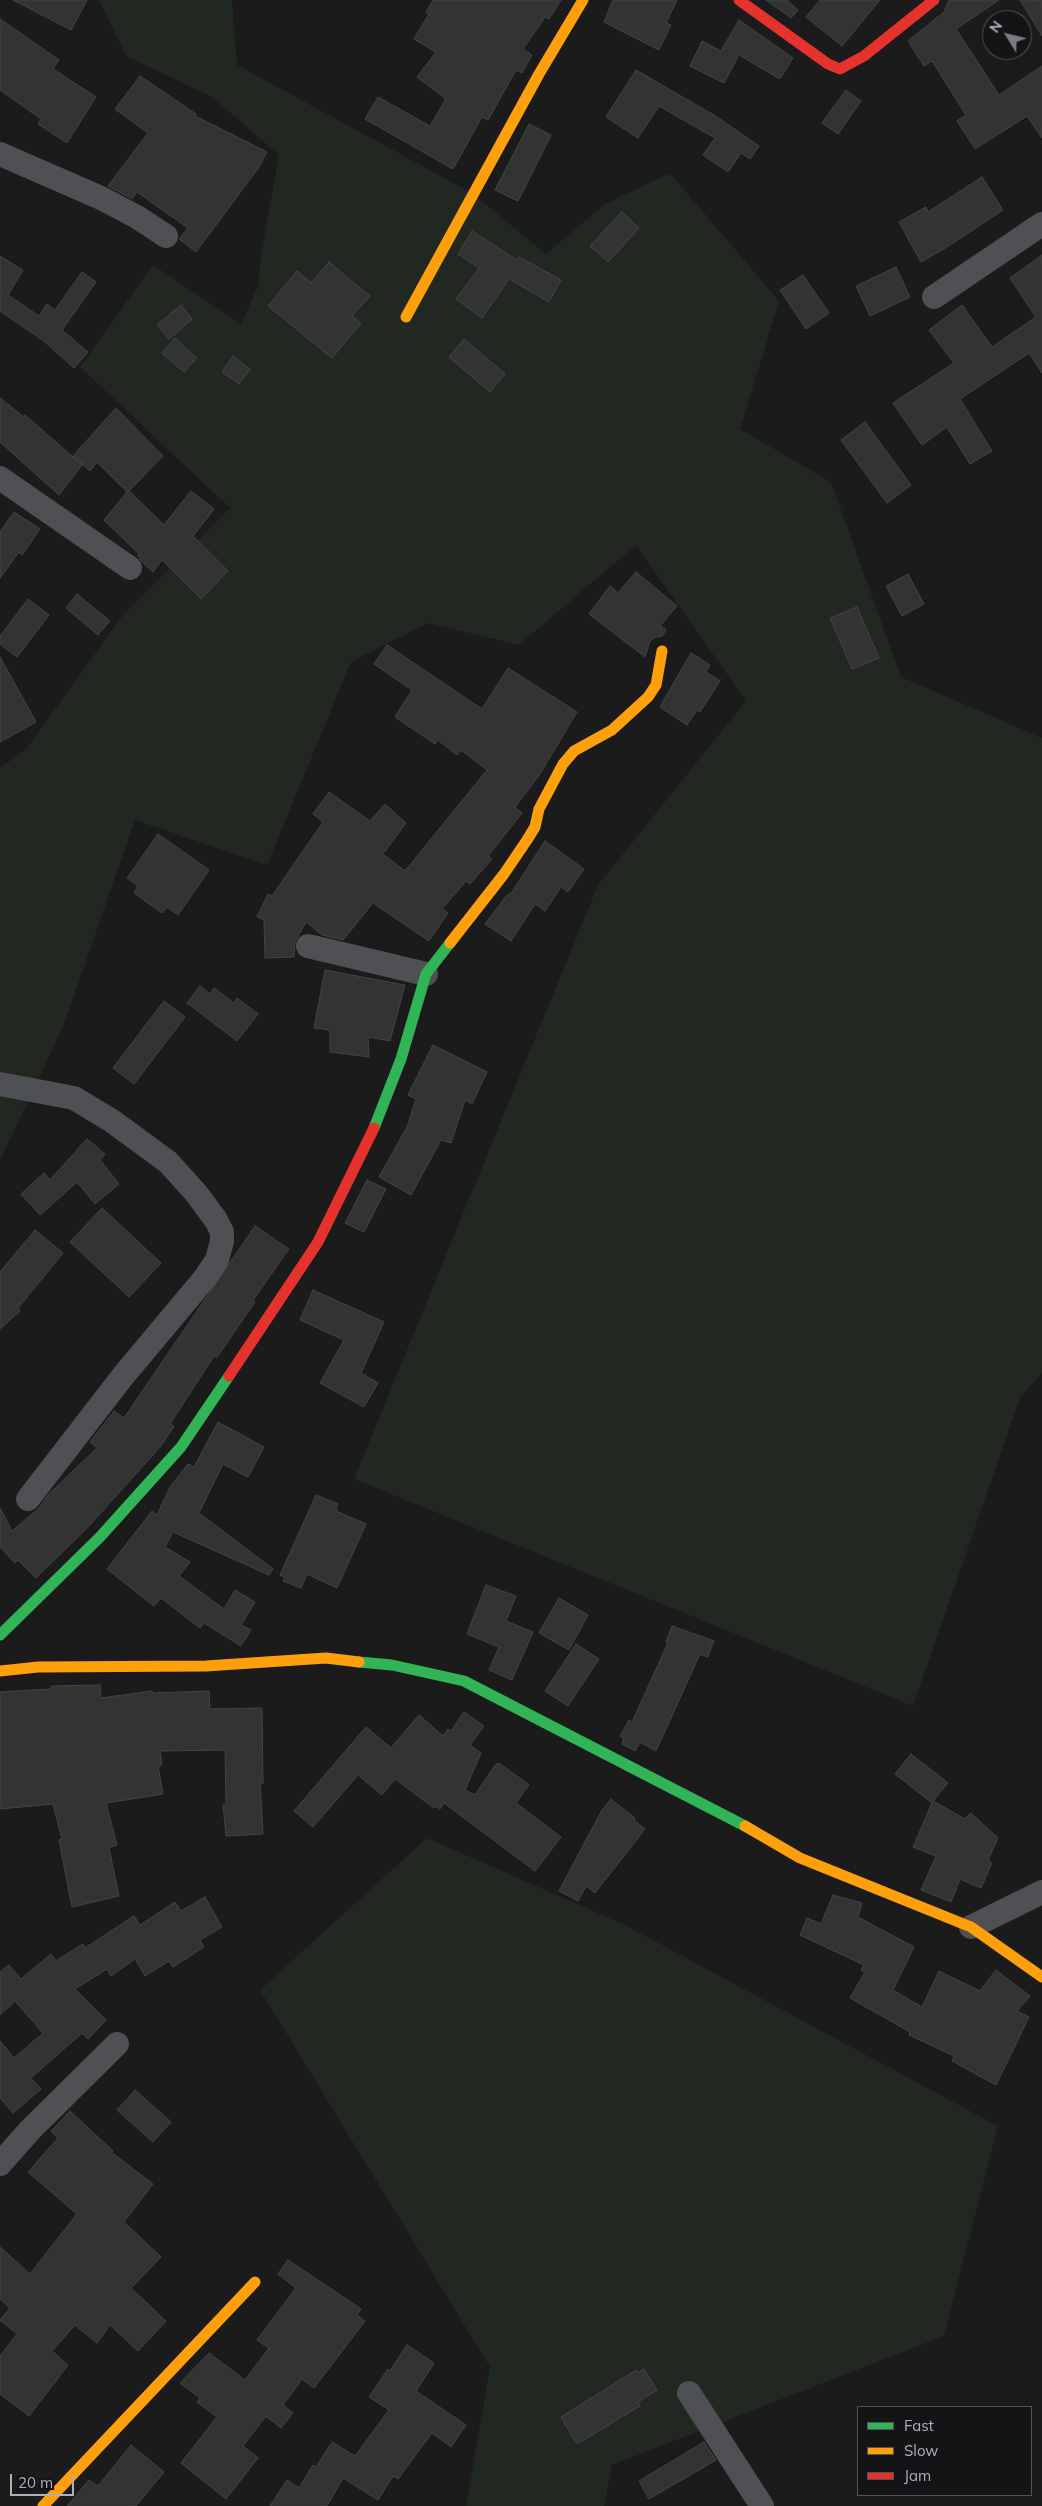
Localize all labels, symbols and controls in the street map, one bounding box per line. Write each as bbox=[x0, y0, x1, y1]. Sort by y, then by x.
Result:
north arrow bbox=[982, 10, 1032, 60]
text: N bbox=[985, 17, 1006, 36]
legend bbox=[857, 2406, 1032, 2496]
text: Fast bbox=[904, 2416, 934, 2435]
text: Slow bbox=[904, 2441, 938, 2460]
scale bar bbox=[12, 2464, 76, 2496]
text: Jam bbox=[904, 2466, 931, 2485]
text: 20 m bbox=[18, 2473, 53, 2492]

